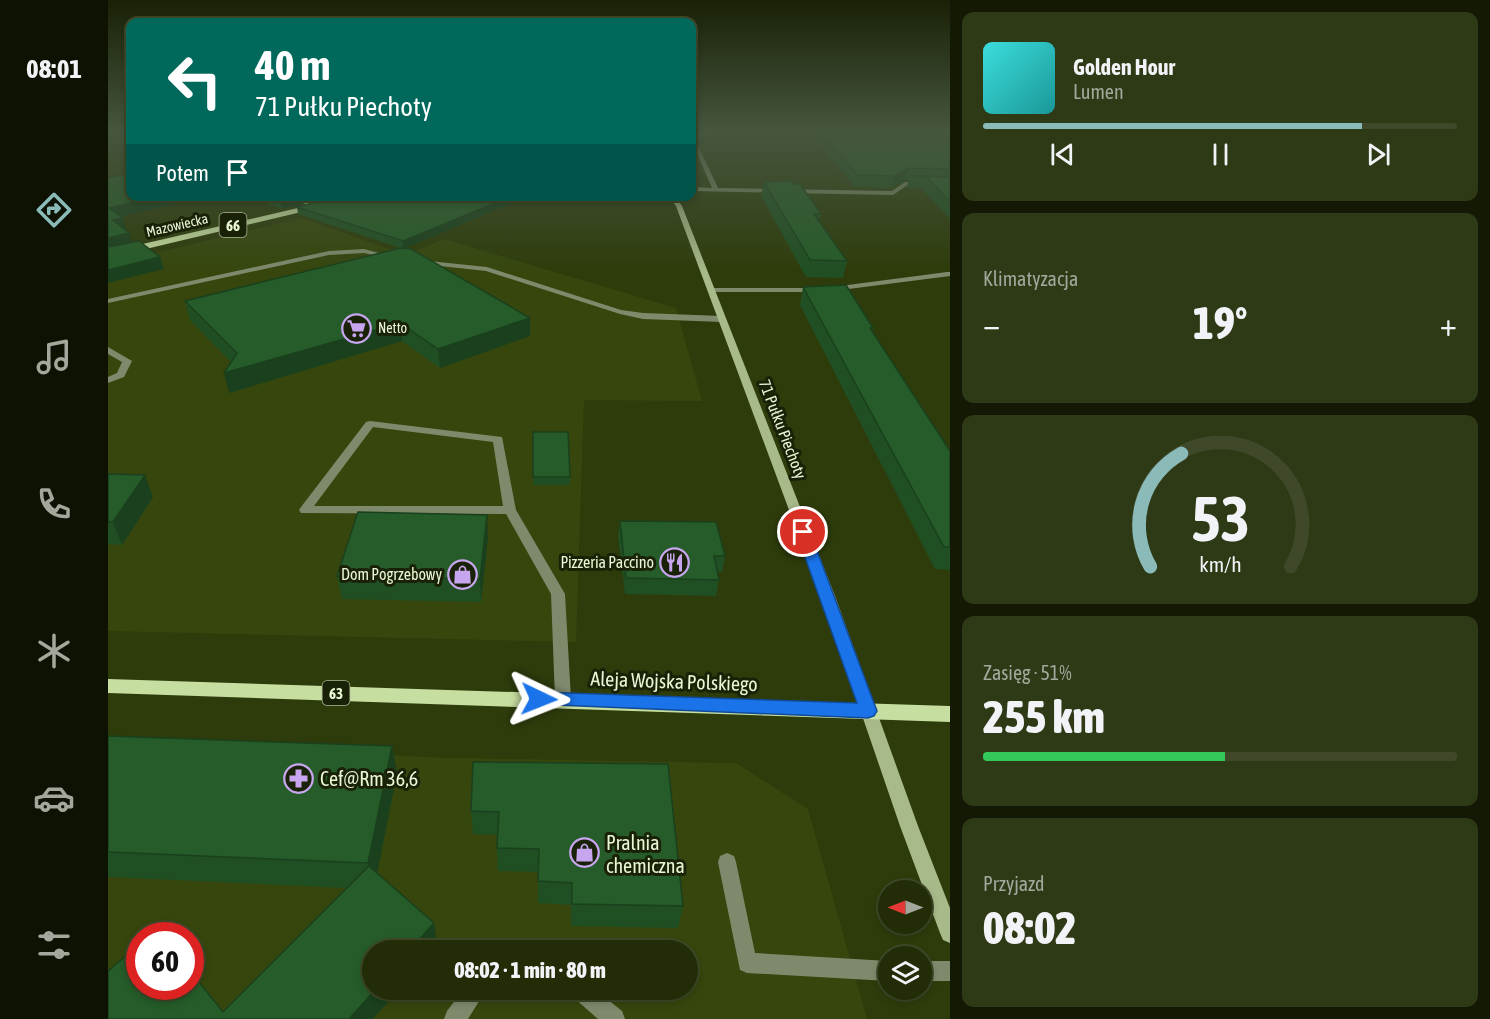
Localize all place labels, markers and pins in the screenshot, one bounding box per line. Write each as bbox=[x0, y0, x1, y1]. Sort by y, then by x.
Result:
supermarket icon: Netto bbox=[341, 312, 373, 344]
place label: Netto bbox=[378, 320, 407, 336]
pin bbox=[777, 506, 828, 557]
restaurant icon: Pizzeria Paccino bbox=[659, 546, 691, 578]
place label: Pizzeria Paccino bbox=[560, 553, 654, 571]
shop icon: Dom Pogrzebowy bbox=[447, 558, 479, 590]
place label: Dom Pogrzebowy bbox=[341, 565, 442, 584]
pharmacy icon: Cef@Rm 36,6 bbox=[283, 762, 315, 794]
place label: Cef@Rm 36,6 bbox=[320, 767, 418, 790]
place label: Pralnia chemiczna bbox=[606, 831, 685, 877]
shop icon: Pralnia chemiczna bbox=[569, 837, 601, 869]

